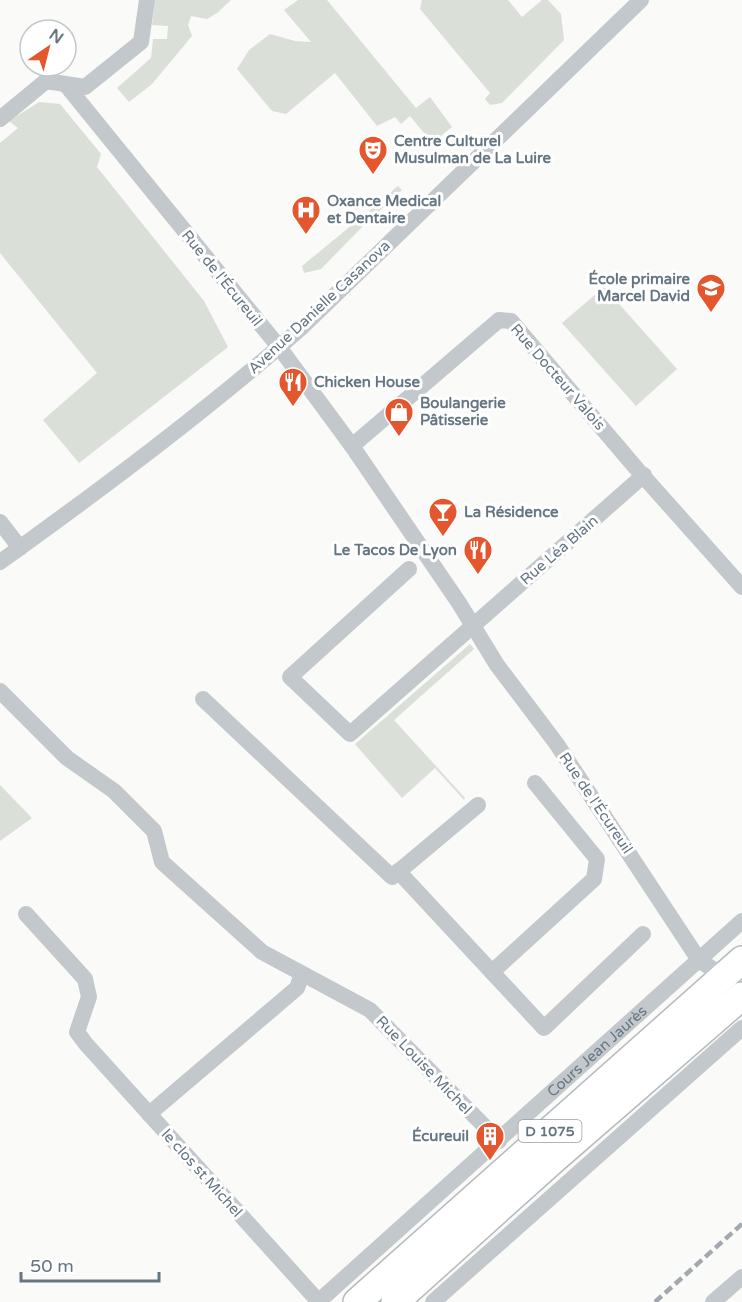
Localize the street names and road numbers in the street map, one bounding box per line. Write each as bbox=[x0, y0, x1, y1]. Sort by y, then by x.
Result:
street label: Rue de l'Écureuil bbox=[178, 226, 266, 330]
street label: Avenue Danielle Casanova bbox=[244, 237, 394, 377]
street label: Rue Docteur Valois bbox=[507, 320, 609, 434]
street label: Rue Léa Blain bbox=[516, 511, 602, 589]
street label: Rue de l'Écureuil bbox=[555, 749, 637, 857]
street label: Cours Jean Jaurès bbox=[543, 1002, 651, 1101]
street label: Rue Louise Michel bbox=[372, 1012, 476, 1118]
road number: D 1075 bbox=[518, 1120, 582, 1142]
street label: le clos st Michel bbox=[158, 1125, 246, 1221]

